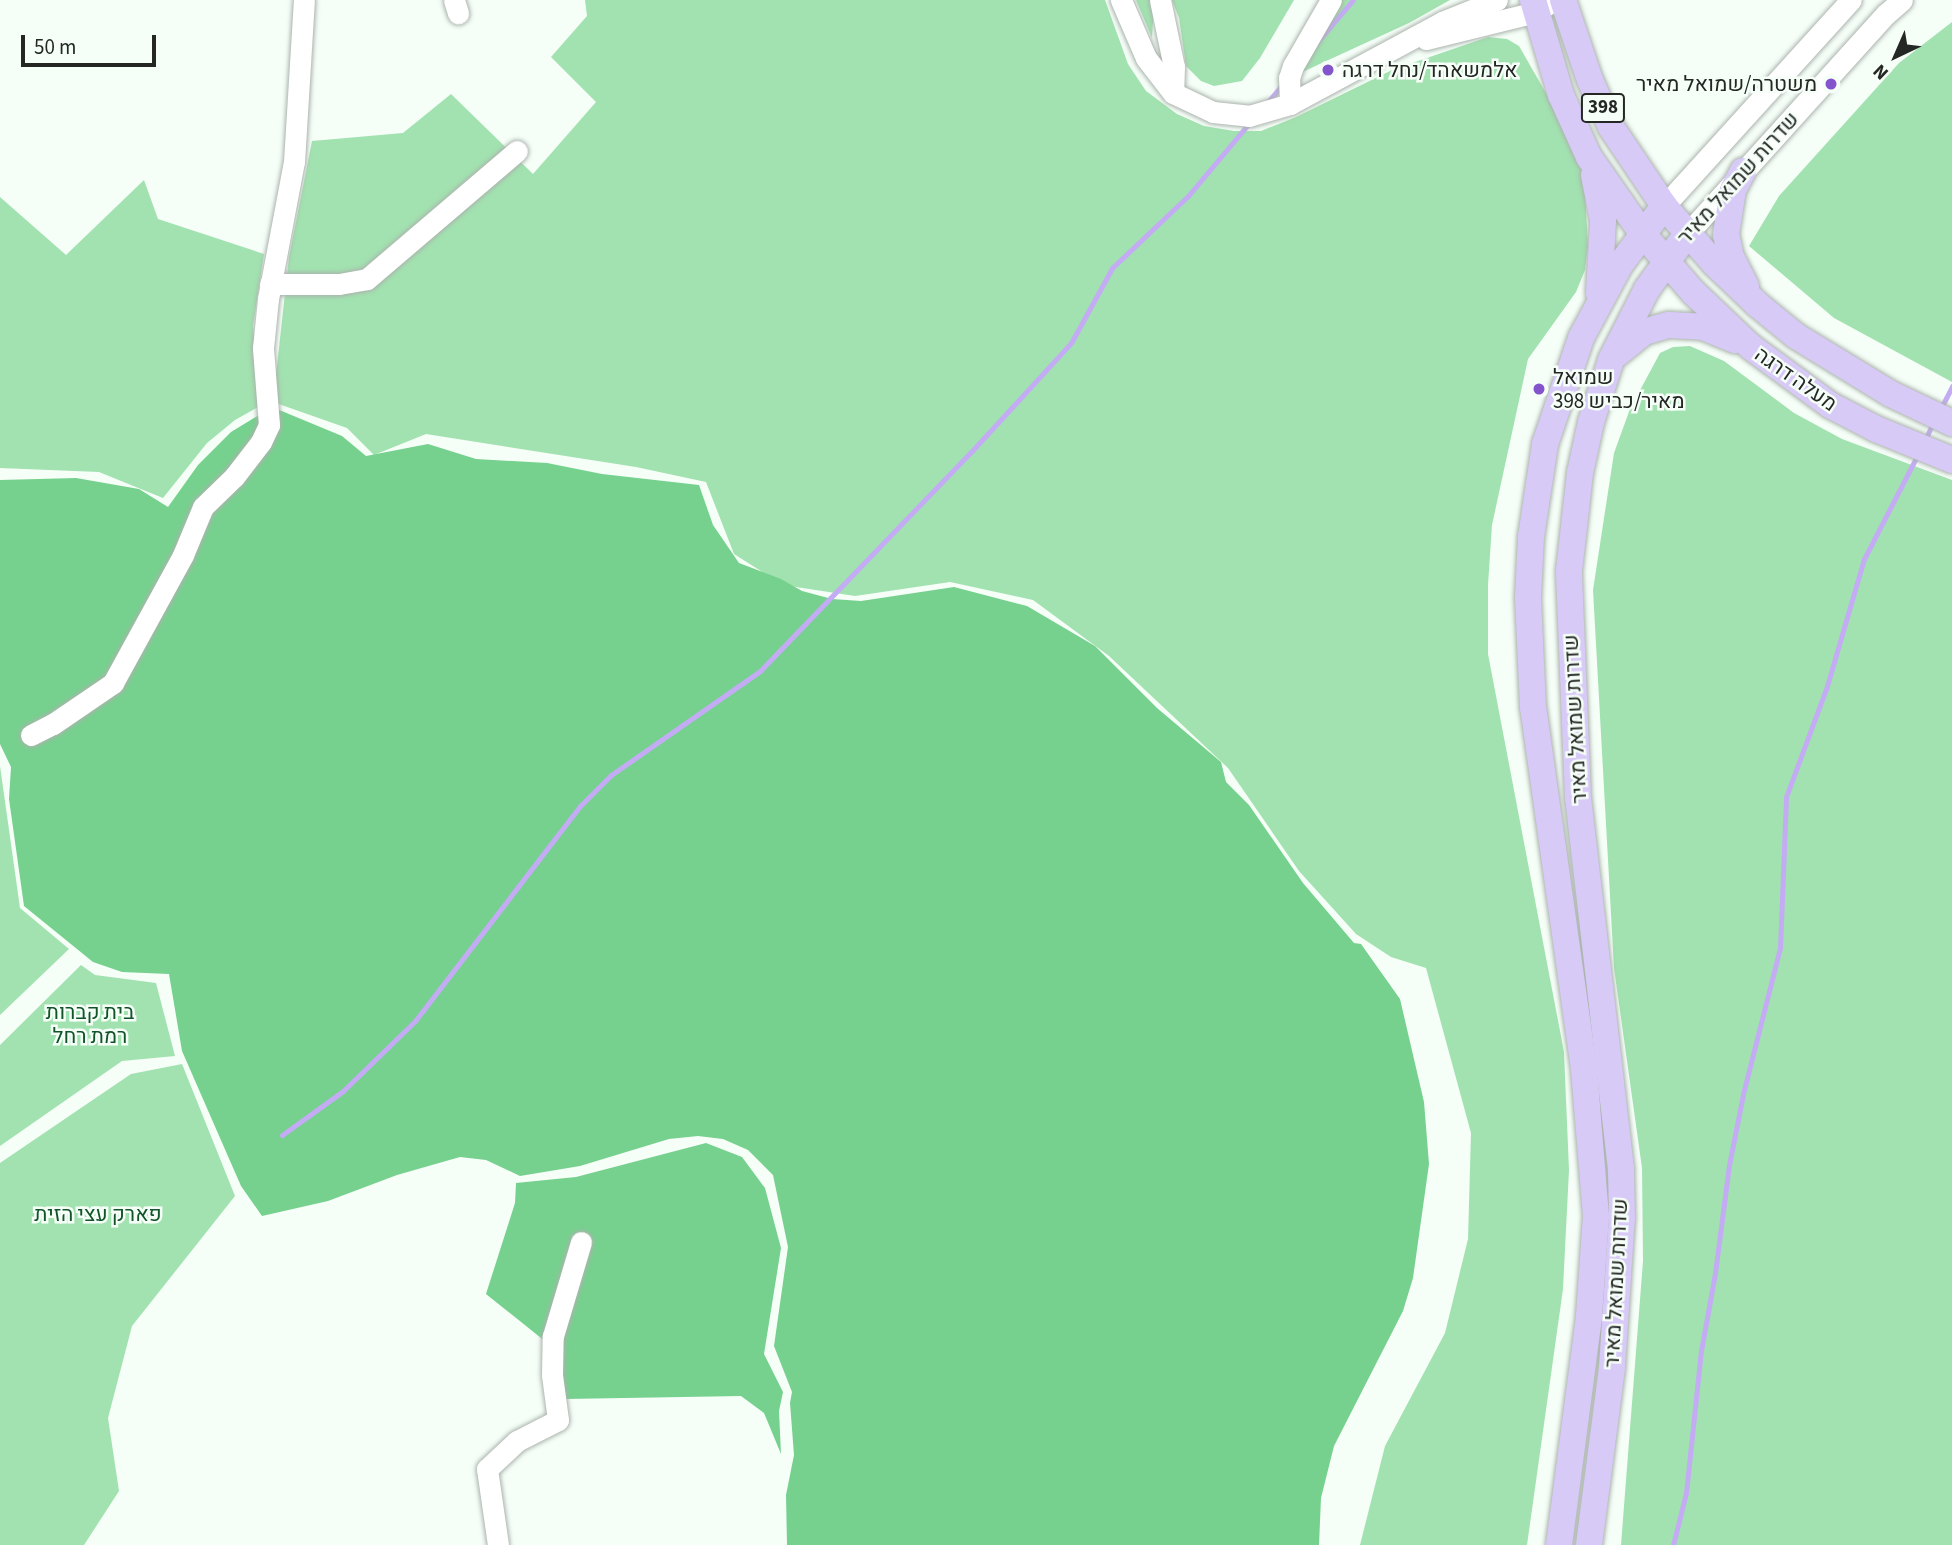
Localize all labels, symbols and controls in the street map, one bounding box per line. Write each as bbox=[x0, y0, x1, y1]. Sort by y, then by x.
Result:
scale bar bbox=[24, 21, 159, 65]
north arrow bbox=[1861, 21, 1931, 91]
text: 50 m bbox=[34, 32, 76, 62]
place label: אלמשאהד/נחל דרגה bbox=[1342, 57, 1517, 83]
text: N bbox=[1867, 57, 1895, 86]
marker: אלמשאהד/נחל דרגה bbox=[1320, 62, 1336, 78]
place label: משטרה/שמואל מאיר bbox=[1636, 71, 1817, 97]
marker: משטרה/שמואל מאיר bbox=[1823, 76, 1839, 92]
road number: 398 bbox=[1580, 92, 1626, 124]
street label: שדרות שמואל מאיר bbox=[1672, 107, 1804, 249]
street label: מעלה דרגה bbox=[1750, 342, 1842, 416]
place label: שמואל מאיר/כביש 398 bbox=[1553, 364, 1685, 414]
marker: שמואל מאיר/כביש 398 bbox=[1531, 381, 1547, 397]
street label: שדרות שמואל מאיר bbox=[1558, 634, 1592, 804]
park label: בית קברות רמת רחל bbox=[46, 999, 134, 1049]
street label: שדרות שמואל מאיר bbox=[1599, 1198, 1633, 1368]
park label: פארק עצי הזית bbox=[34, 1201, 162, 1227]

